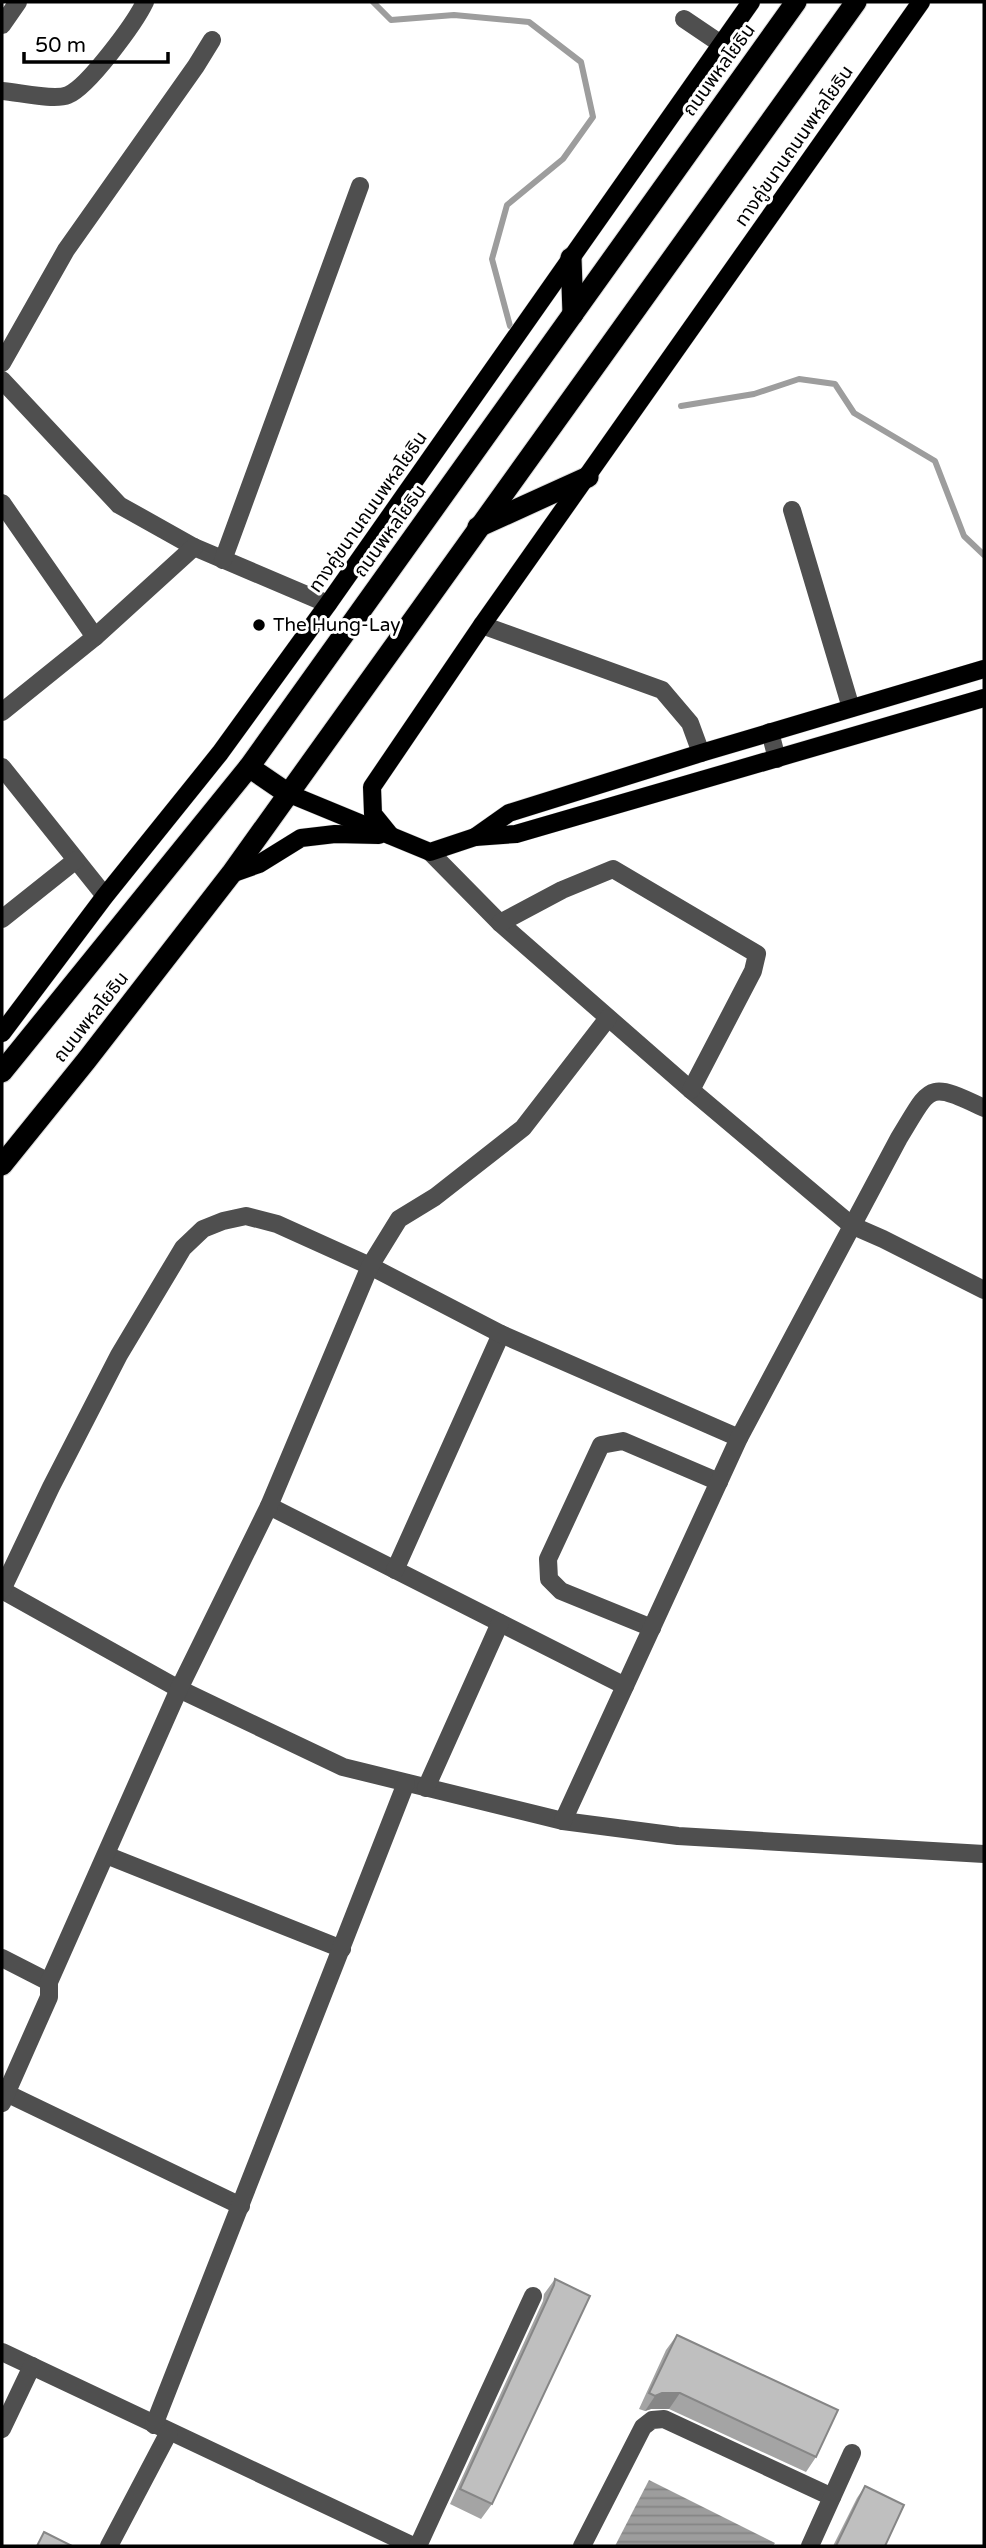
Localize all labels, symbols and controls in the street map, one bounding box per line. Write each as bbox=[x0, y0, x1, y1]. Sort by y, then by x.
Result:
street label: ถนนพหลโยธิน bbox=[678, 20, 760, 120]
scale bar bbox=[24, 21, 168, 65]
text: 50 m bbox=[35, 33, 86, 58]
street label: ทางคู่ขนานถนนพหลโยธิน bbox=[729, 61, 859, 231]
street label: ทางคู่ขนานถนนพหลโยธิน bbox=[304, 427, 432, 597]
street label: ถนนพหลโยธิน bbox=[349, 480, 431, 582]
place label: The Hung-Lay bbox=[273, 614, 400, 636]
marker: The Hung-Lay bbox=[251, 617, 267, 633]
street label: ถนนพหลโยธิน bbox=[49, 967, 133, 1067]

